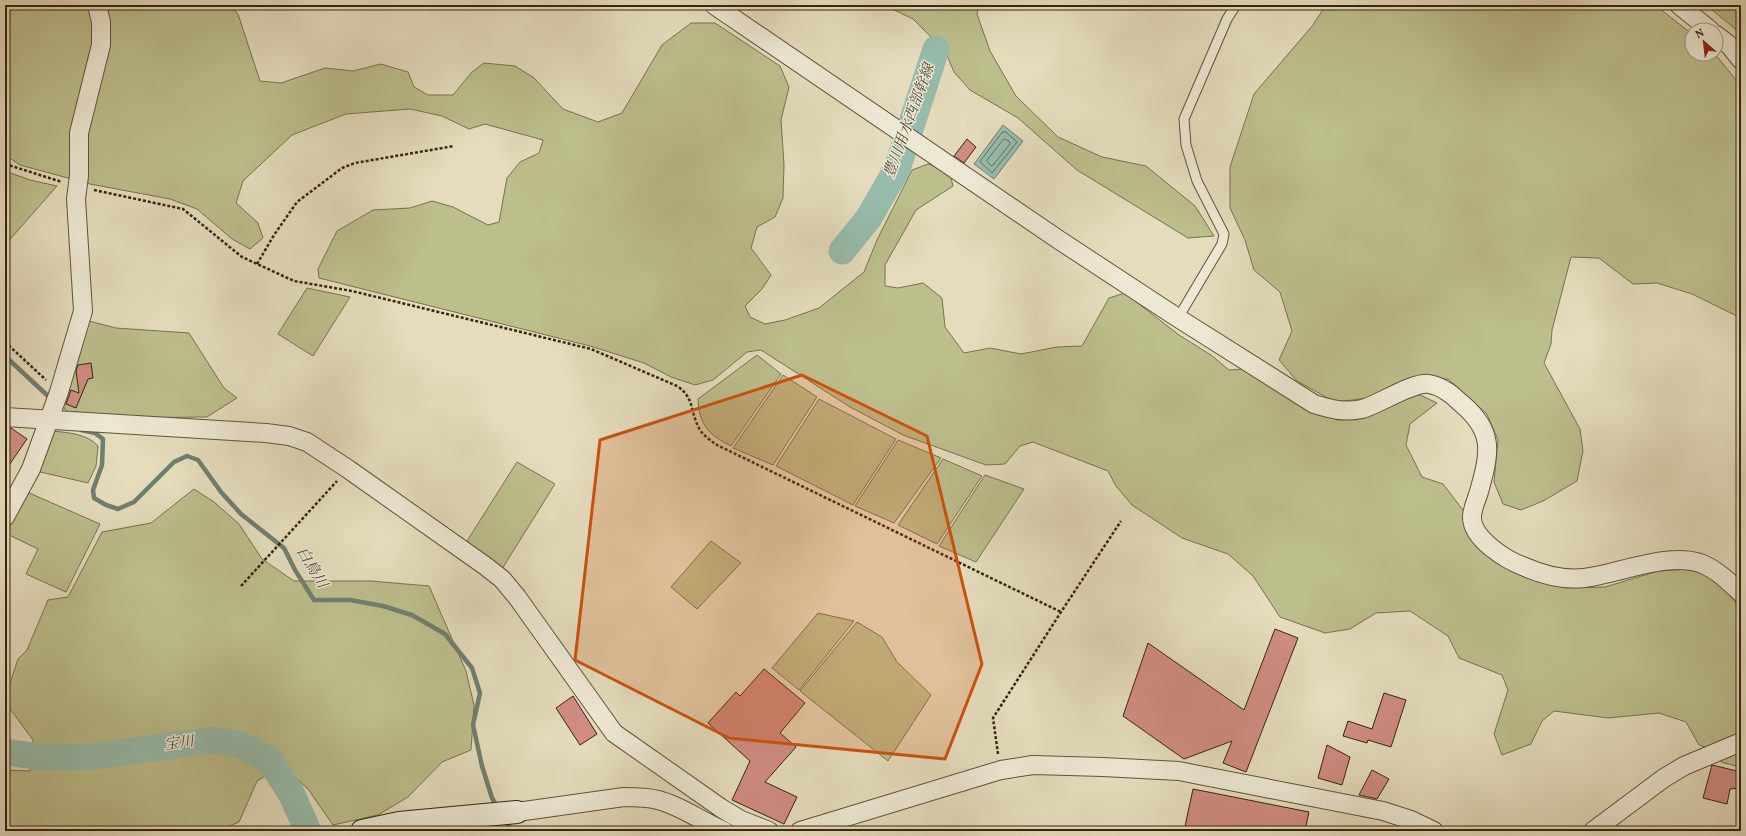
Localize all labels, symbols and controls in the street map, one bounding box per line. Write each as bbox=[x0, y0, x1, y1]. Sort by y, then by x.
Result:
north arrow bbox=[1684, 22, 1724, 62]
text: N bbox=[1693, 26, 1707, 43]
water label: 豊川用水西部幹線 bbox=[880, 59, 941, 181]
water label: 白鳥川 bbox=[290, 543, 333, 594]
water label: 宝川 bbox=[163, 731, 197, 756]

